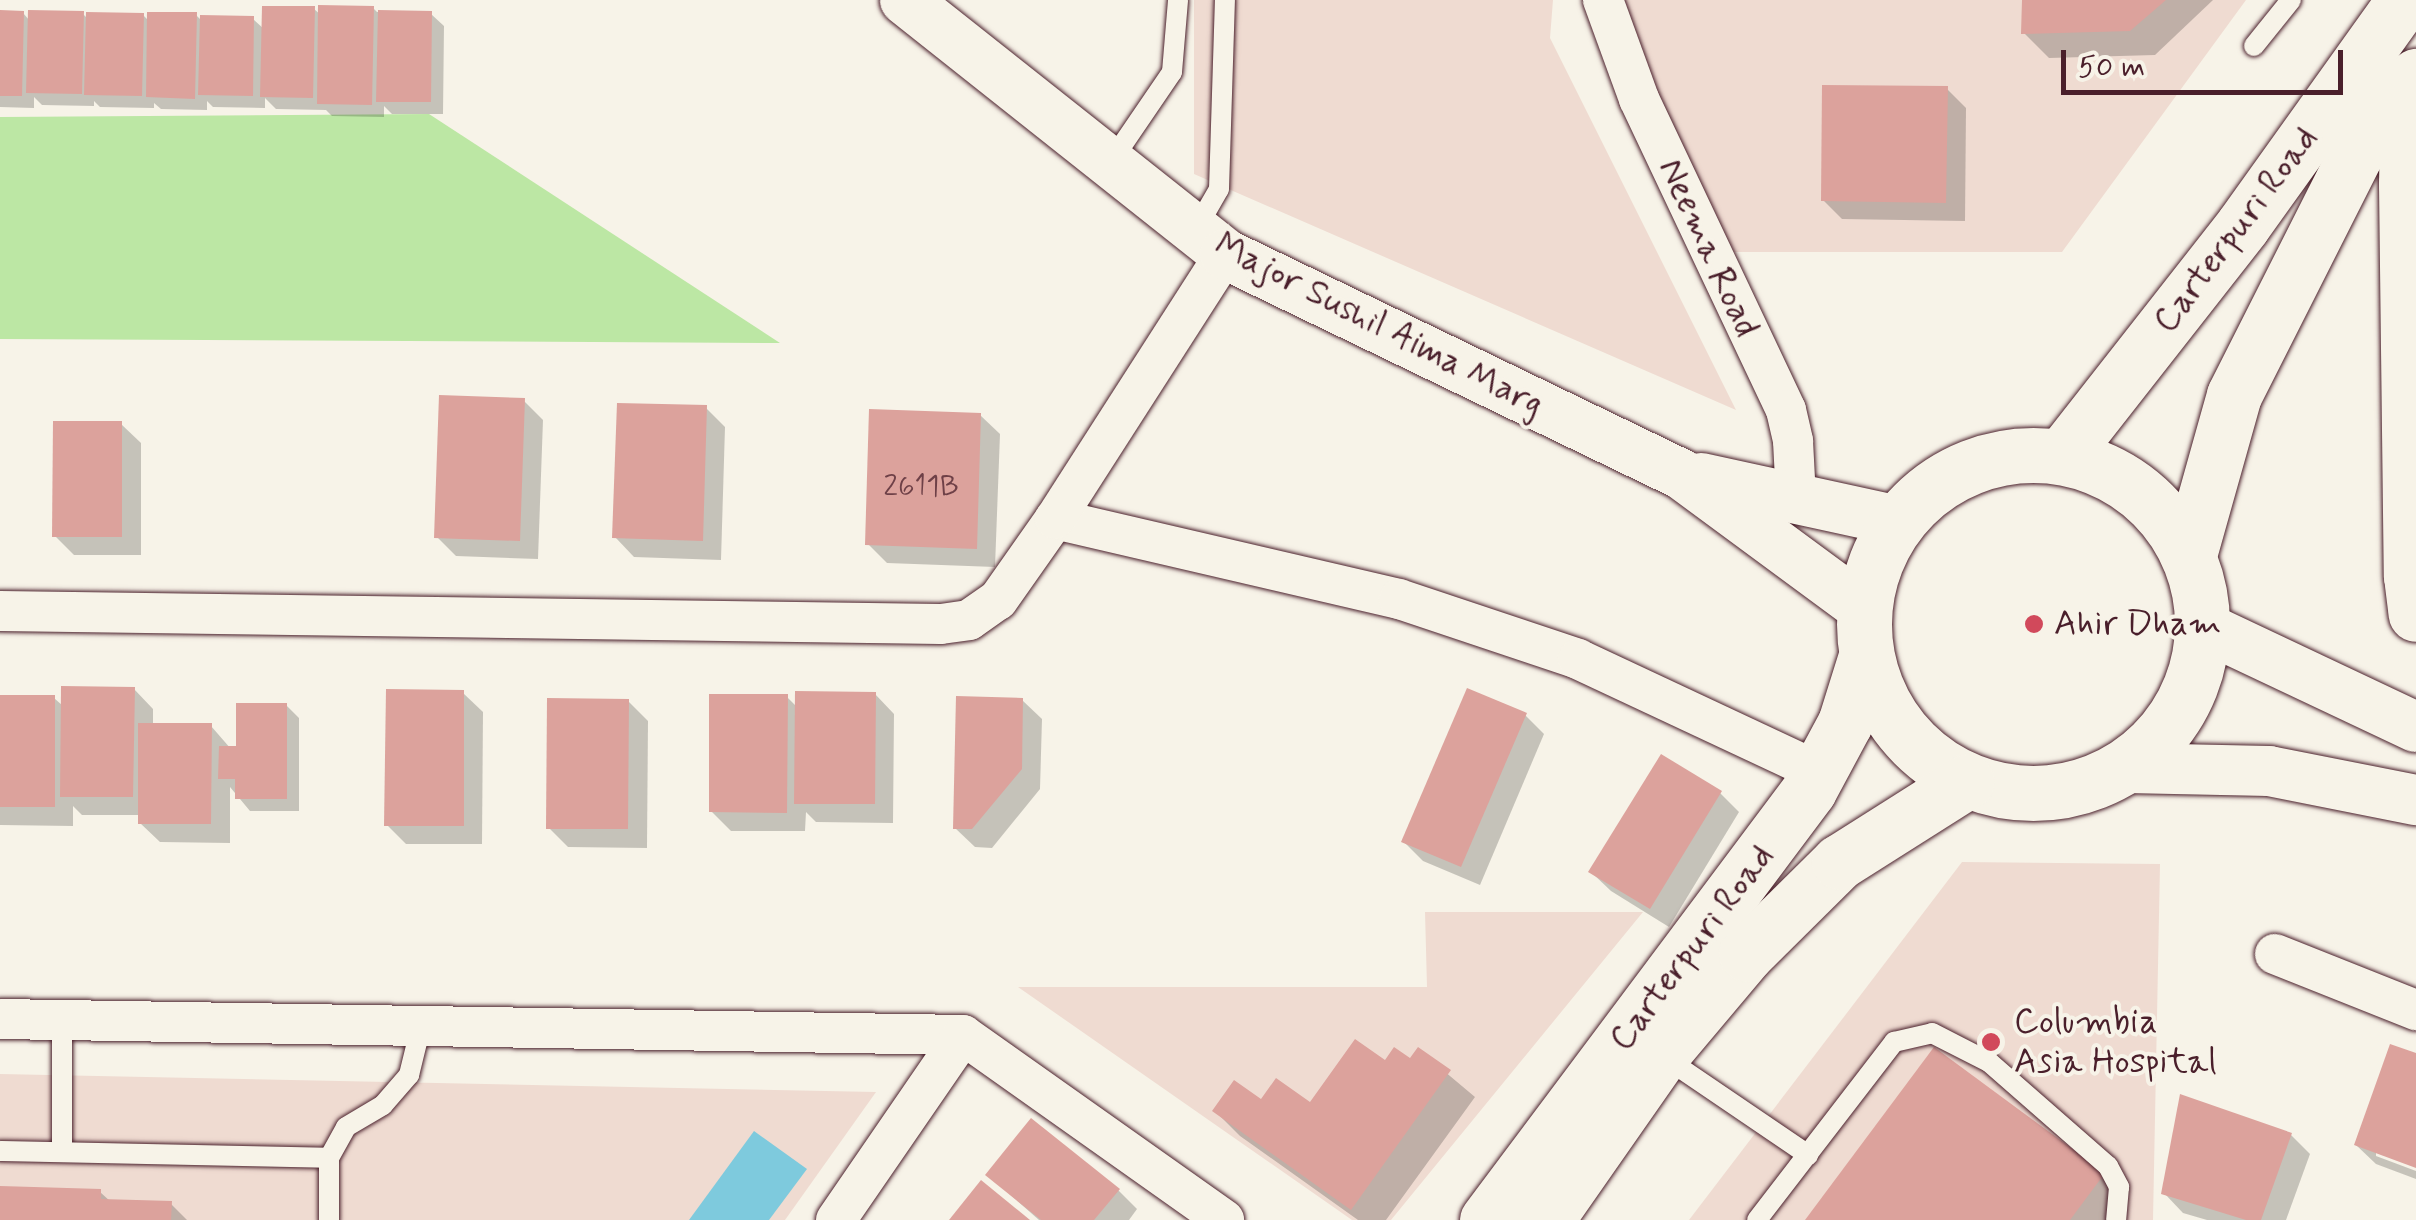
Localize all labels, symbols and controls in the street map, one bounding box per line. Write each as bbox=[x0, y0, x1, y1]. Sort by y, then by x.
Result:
scale bar bbox=[2066, 30, 2348, 92]
text: 50 m bbox=[2078, 48, 2145, 87]
street label: Carterpuri Road bbox=[2146, 120, 2326, 340]
street label: Neema Road bbox=[1649, 153, 1767, 343]
street label: Major Sushil Aima Marg bbox=[1208, 224, 1550, 426]
house number: 2611B bbox=[883, 469, 959, 505]
place label: Ahir Dham bbox=[2054, 603, 2225, 645]
marker: Ahir Dham bbox=[2023, 613, 2045, 635]
street label: Carterpuri Road bbox=[1602, 838, 1782, 1058]
place label: Columbia Asia Hospital bbox=[2014, 1001, 2217, 1083]
marker: Columbia Asia Hospital bbox=[1978, 1029, 2004, 1055]

